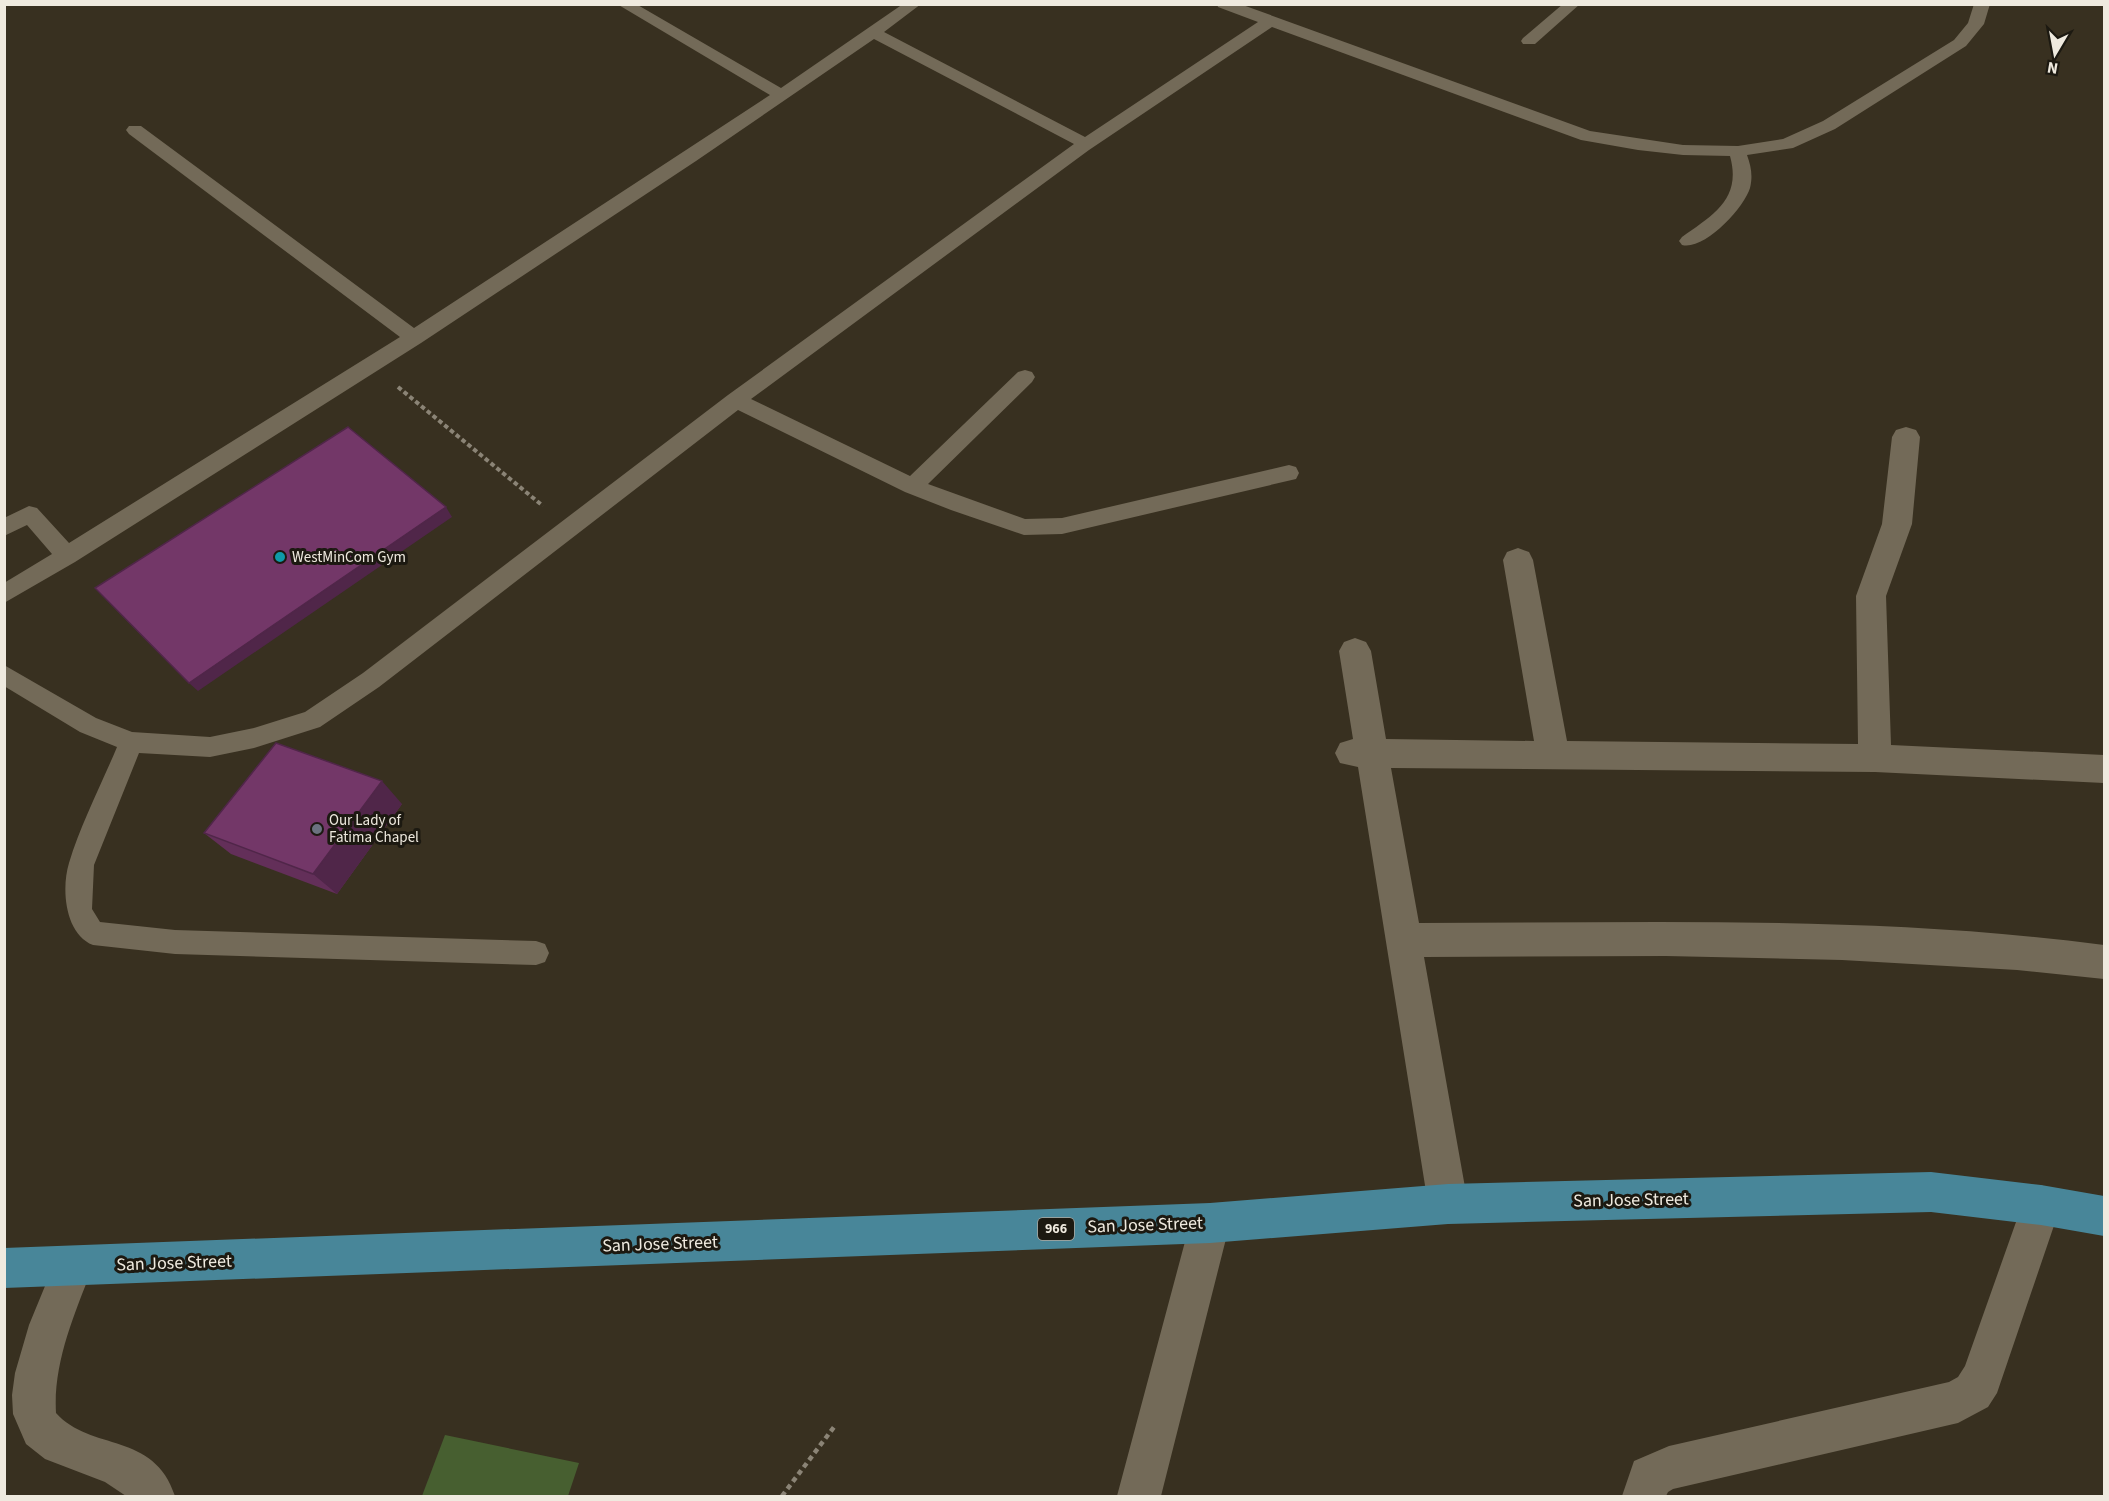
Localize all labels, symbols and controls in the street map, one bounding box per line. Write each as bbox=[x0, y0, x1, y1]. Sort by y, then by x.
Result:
north arrow bbox=[2025, 24, 2085, 84]
text: N bbox=[2045, 56, 2060, 80]
place label: WestMinCom Gym bbox=[292, 547, 406, 568]
marker: WestMinCom Gym bbox=[273, 550, 287, 564]
place label: Our Lady of Fatima Chapel bbox=[329, 810, 419, 848]
marker: Our Lady of Fatima Chapel bbox=[310, 822, 324, 836]
street label: San Jose Street bbox=[1573, 1186, 1689, 1214]
street label: San Jose Street bbox=[1087, 1210, 1203, 1240]
road number: 966 bbox=[1038, 1218, 1074, 1240]
street label: San Jose Street bbox=[602, 1229, 718, 1259]
street label: San Jose Street bbox=[116, 1248, 232, 1278]

